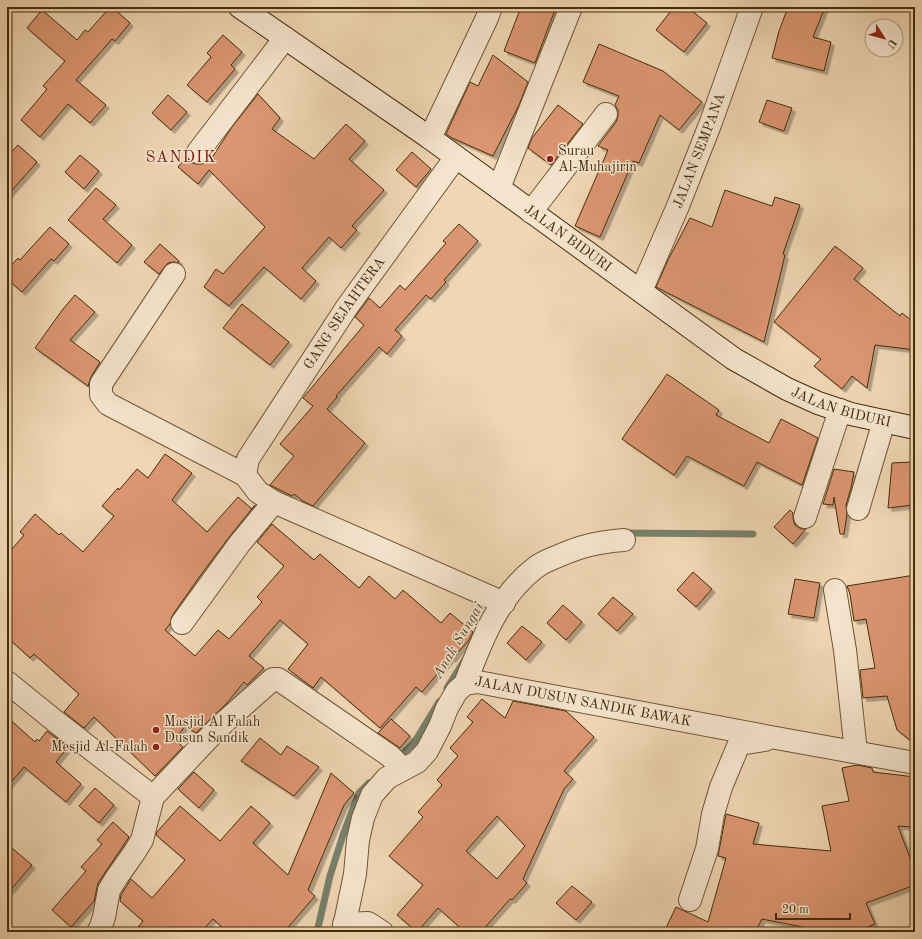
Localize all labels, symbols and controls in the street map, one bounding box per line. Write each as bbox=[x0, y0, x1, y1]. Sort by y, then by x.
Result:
north arrow bbox=[864, 18, 904, 58]
text: U bbox=[884, 36, 898, 50]
street label: JALAN SEMPANA bbox=[671, 91, 728, 210]
place label: Surau Al-Muhajirin bbox=[558, 144, 637, 174]
district label: SANDIK bbox=[146, 150, 216, 166]
marker: Surau Al-Muhajirin bbox=[545, 154, 555, 164]
street label: JALAN BIDURI bbox=[521, 202, 614, 274]
street label: GANG SEJAHTERA bbox=[301, 255, 388, 372]
street label: JALAN BIDURI bbox=[789, 385, 892, 430]
water label: Anak Sungai bbox=[430, 600, 488, 682]
street label: JALAN DUSUN SANDIK BAWAK bbox=[474, 675, 692, 729]
place label: Masjid Al Falah Dusun Sandik bbox=[164, 715, 261, 745]
marker: Masjid Al Falah Dusun Sandik bbox=[151, 725, 161, 735]
place label: Mesjid Al-Falah bbox=[51, 740, 148, 754]
marker: Mesjid Al-Falah bbox=[151, 742, 161, 752]
scale bar bbox=[776, 895, 850, 921]
text: 20 m bbox=[782, 904, 809, 916]

